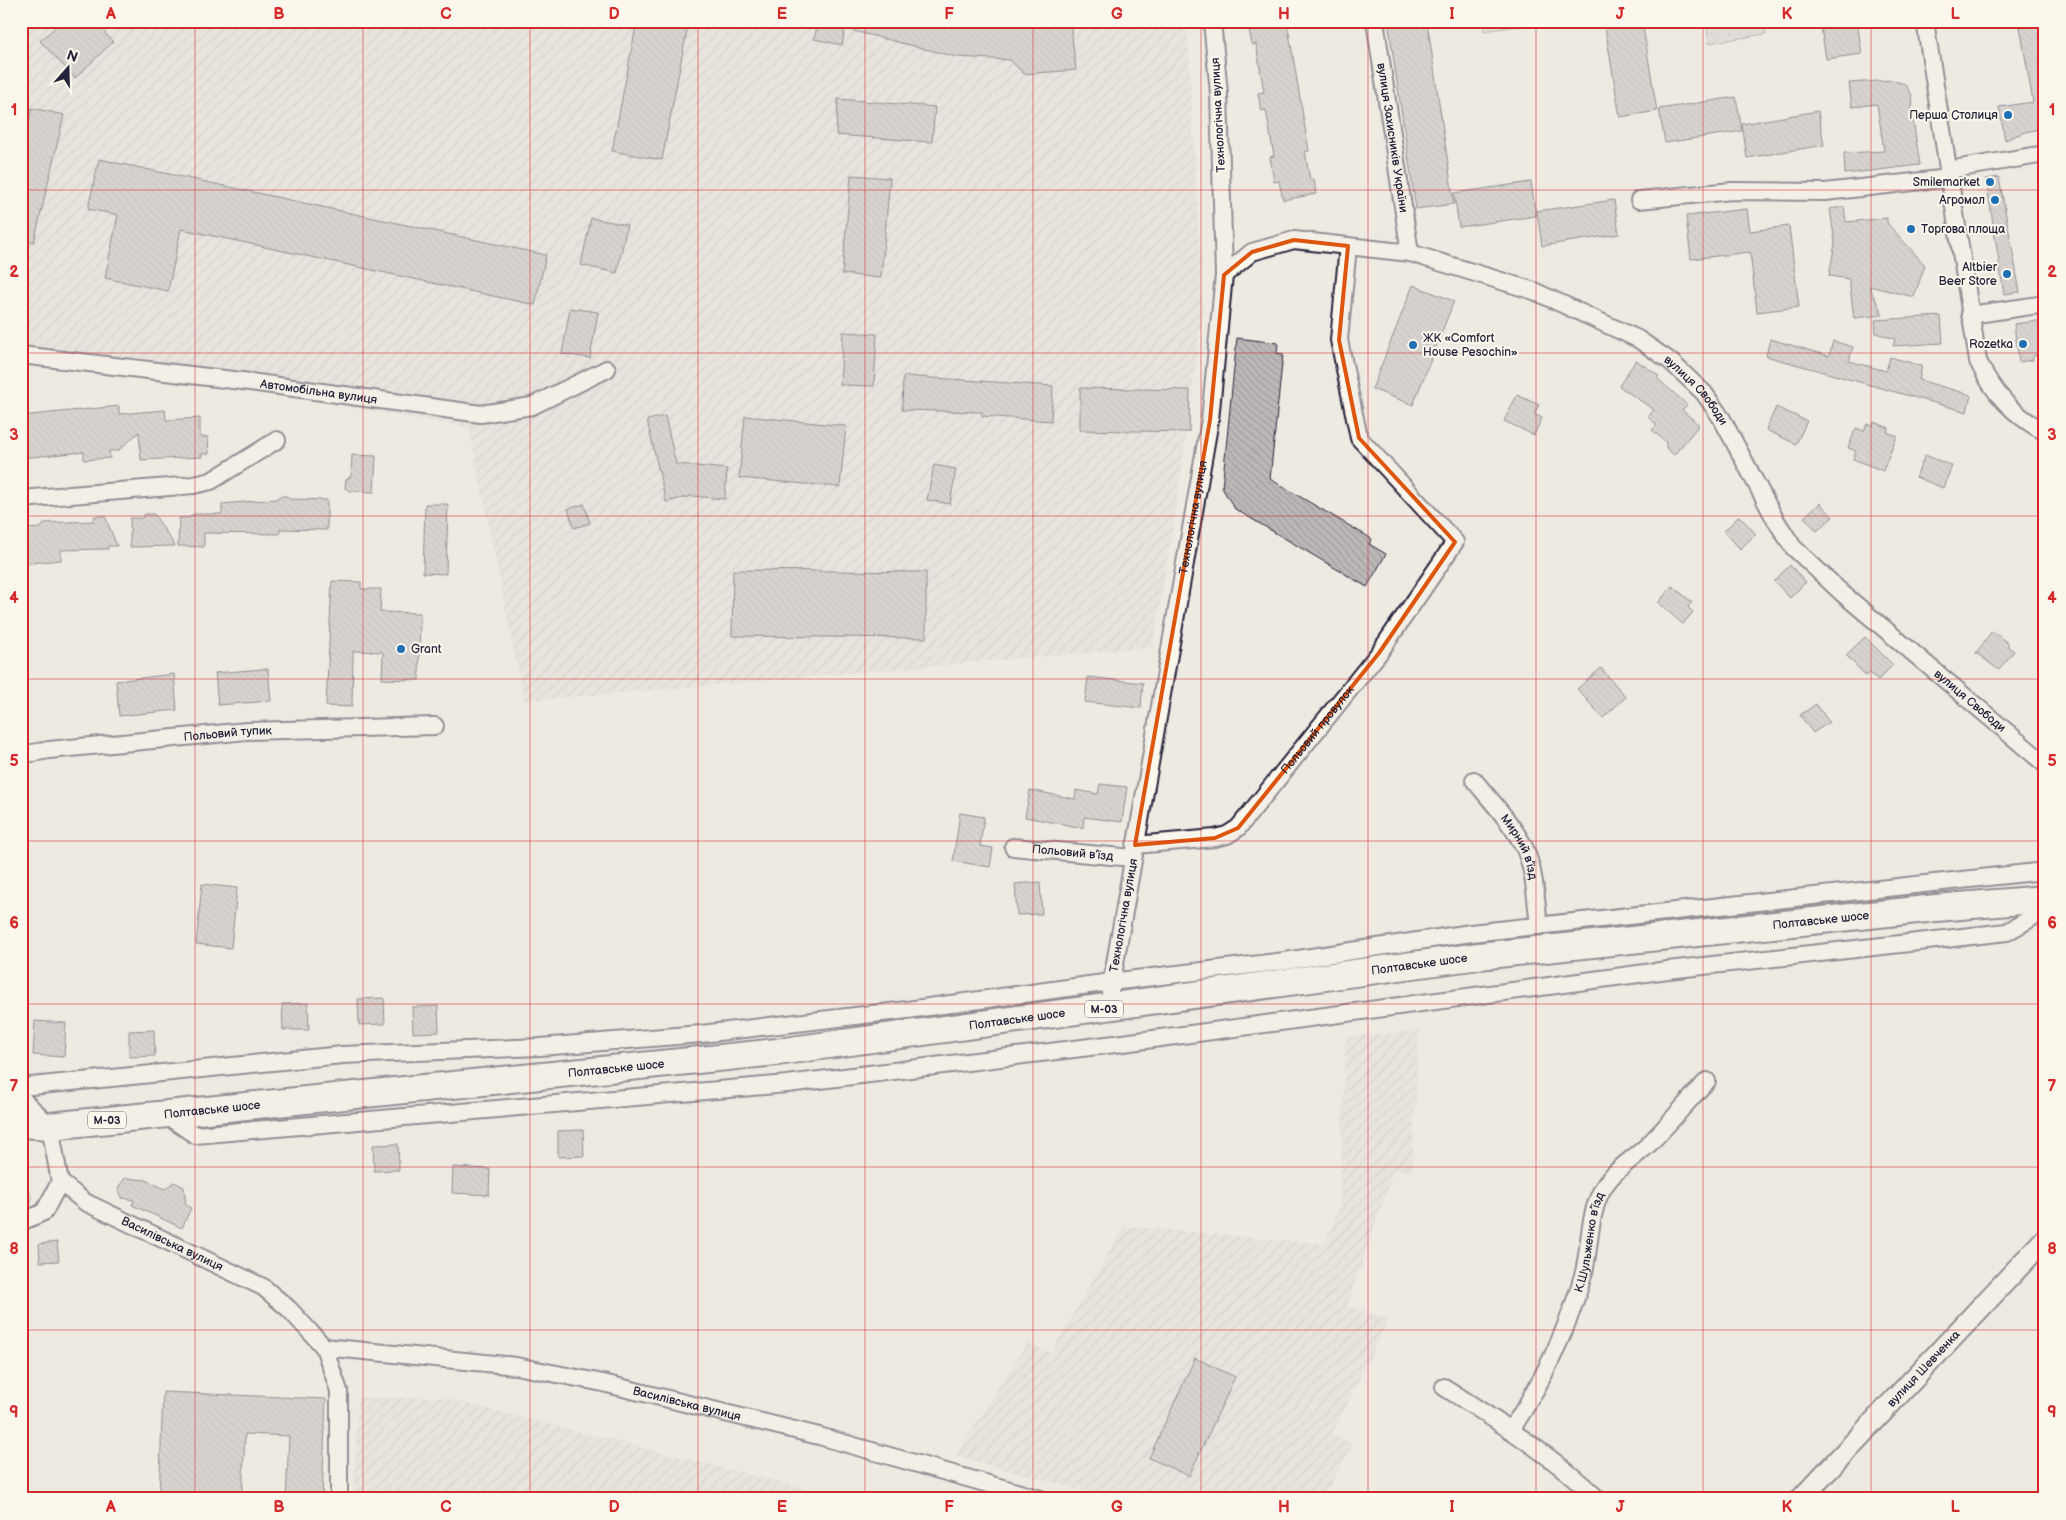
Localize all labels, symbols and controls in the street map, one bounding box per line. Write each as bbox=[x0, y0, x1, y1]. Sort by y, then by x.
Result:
text: A bbox=[105, 5, 116, 24]
text: B bbox=[273, 5, 285, 24]
text: C bbox=[440, 5, 452, 24]
text: D bbox=[608, 5, 620, 24]
text: E bbox=[777, 5, 787, 24]
text: F bbox=[944, 5, 954, 24]
text: G bbox=[1111, 5, 1123, 24]
text: H bbox=[1278, 5, 1290, 24]
text: I bbox=[1449, 5, 1455, 24]
text: J bbox=[1616, 5, 1625, 24]
text: K bbox=[1782, 5, 1793, 24]
text: L bbox=[1950, 5, 1960, 24]
north arrow bbox=[42, 42, 92, 92]
text: N bbox=[64, 46, 80, 66]
street label: Технологічна вулиця bbox=[1208, 57, 1229, 173]
street label: вулиця Захисників України bbox=[1373, 62, 1411, 214]
text: 1 bbox=[11, 101, 17, 120]
text: 1 bbox=[2049, 101, 2055, 120]
place label: Перша Столиця bbox=[1909, 108, 1998, 123]
marker: Перша Столиця bbox=[2002, 109, 2014, 121]
place label: Smilemarket bbox=[1913, 175, 1980, 190]
marker: Smilemarket bbox=[1984, 176, 1996, 188]
place label: Агромол bbox=[1938, 193, 1985, 208]
marker: Агромол bbox=[1989, 194, 2001, 206]
place label: Торгова площа bbox=[1921, 222, 2005, 237]
marker: Торгова площа bbox=[1905, 223, 1917, 235]
place label: Altbier Beer Store bbox=[1939, 260, 1998, 289]
text: 2 bbox=[9, 263, 19, 282]
text: 2 bbox=[2047, 263, 2057, 282]
marker: Altbier Beer Store bbox=[2001, 268, 2013, 280]
place label: ЖК «Comfort House Pesochin» bbox=[1423, 331, 1518, 360]
place label: Rozetka bbox=[1969, 337, 2013, 352]
marker: Rozetka bbox=[2017, 338, 2029, 350]
marker: ЖК «Comfort House Pesochin» bbox=[1407, 339, 1419, 351]
street label: вулиця Свободи bbox=[1661, 352, 1731, 428]
street label: Автомобільна вулиця bbox=[258, 376, 378, 408]
text: 3 bbox=[9, 426, 19, 445]
text: 3 bbox=[2047, 426, 2057, 445]
street label: Технологічна вулиця bbox=[1176, 459, 1211, 575]
text: 4 bbox=[9, 589, 19, 608]
text: 4 bbox=[2047, 589, 2057, 608]
place label: Grant bbox=[411, 642, 442, 657]
marker: Grant bbox=[395, 643, 407, 655]
street label: вулиця Свободи bbox=[1931, 667, 2009, 736]
street label: Польовий провулок bbox=[1278, 683, 1358, 777]
street label: Польовий тупик bbox=[183, 723, 273, 745]
text: 5 bbox=[9, 752, 19, 771]
text: 5 bbox=[2047, 752, 2057, 771]
street label: Мирний в’їзд bbox=[1497, 811, 1541, 882]
street label: Польовий в’їзд bbox=[1031, 842, 1115, 864]
street label: Технологічна вулиця bbox=[1107, 857, 1141, 973]
street label: Полтавське шосе bbox=[1772, 908, 1870, 933]
text: 6 bbox=[9, 914, 19, 933]
text: 6 bbox=[2047, 914, 2057, 933]
street label: Полтавське шосе bbox=[1370, 951, 1469, 979]
road number: М-03 bbox=[1085, 1001, 1123, 1018]
street label: Полтавське шосе bbox=[968, 1006, 1066, 1034]
street label: Полтавське шосе bbox=[567, 1056, 665, 1081]
text: 7 bbox=[10, 1077, 19, 1096]
text: 7 bbox=[2048, 1077, 2057, 1096]
street label: Полтавське шосе bbox=[163, 1098, 261, 1122]
road number: М-03 bbox=[88, 1112, 126, 1128]
street label: К.Шульженко в’їзд bbox=[1571, 1189, 1608, 1294]
street label: Василівська вулиця bbox=[119, 1213, 226, 1275]
text: 8 bbox=[9, 1240, 19, 1259]
text: 8 bbox=[2047, 1240, 2057, 1259]
street label: вулиця Шевченка bbox=[1884, 1327, 1964, 1410]
street label: Василівська вулиця bbox=[631, 1384, 743, 1425]
text: 9 bbox=[9, 1403, 19, 1422]
text: 9 bbox=[2047, 1403, 2057, 1422]
text: A bbox=[105, 1498, 116, 1517]
text: B bbox=[273, 1498, 285, 1517]
text: C bbox=[440, 1498, 452, 1517]
text: D bbox=[608, 1498, 620, 1517]
text: E bbox=[777, 1498, 787, 1517]
text: F bbox=[944, 1498, 954, 1517]
text: G bbox=[1111, 1498, 1123, 1517]
text: H bbox=[1278, 1498, 1290, 1517]
text: I bbox=[1449, 1498, 1455, 1517]
text: J bbox=[1616, 1498, 1625, 1517]
text: K bbox=[1782, 1498, 1793, 1517]
text: L bbox=[1950, 1498, 1960, 1517]

